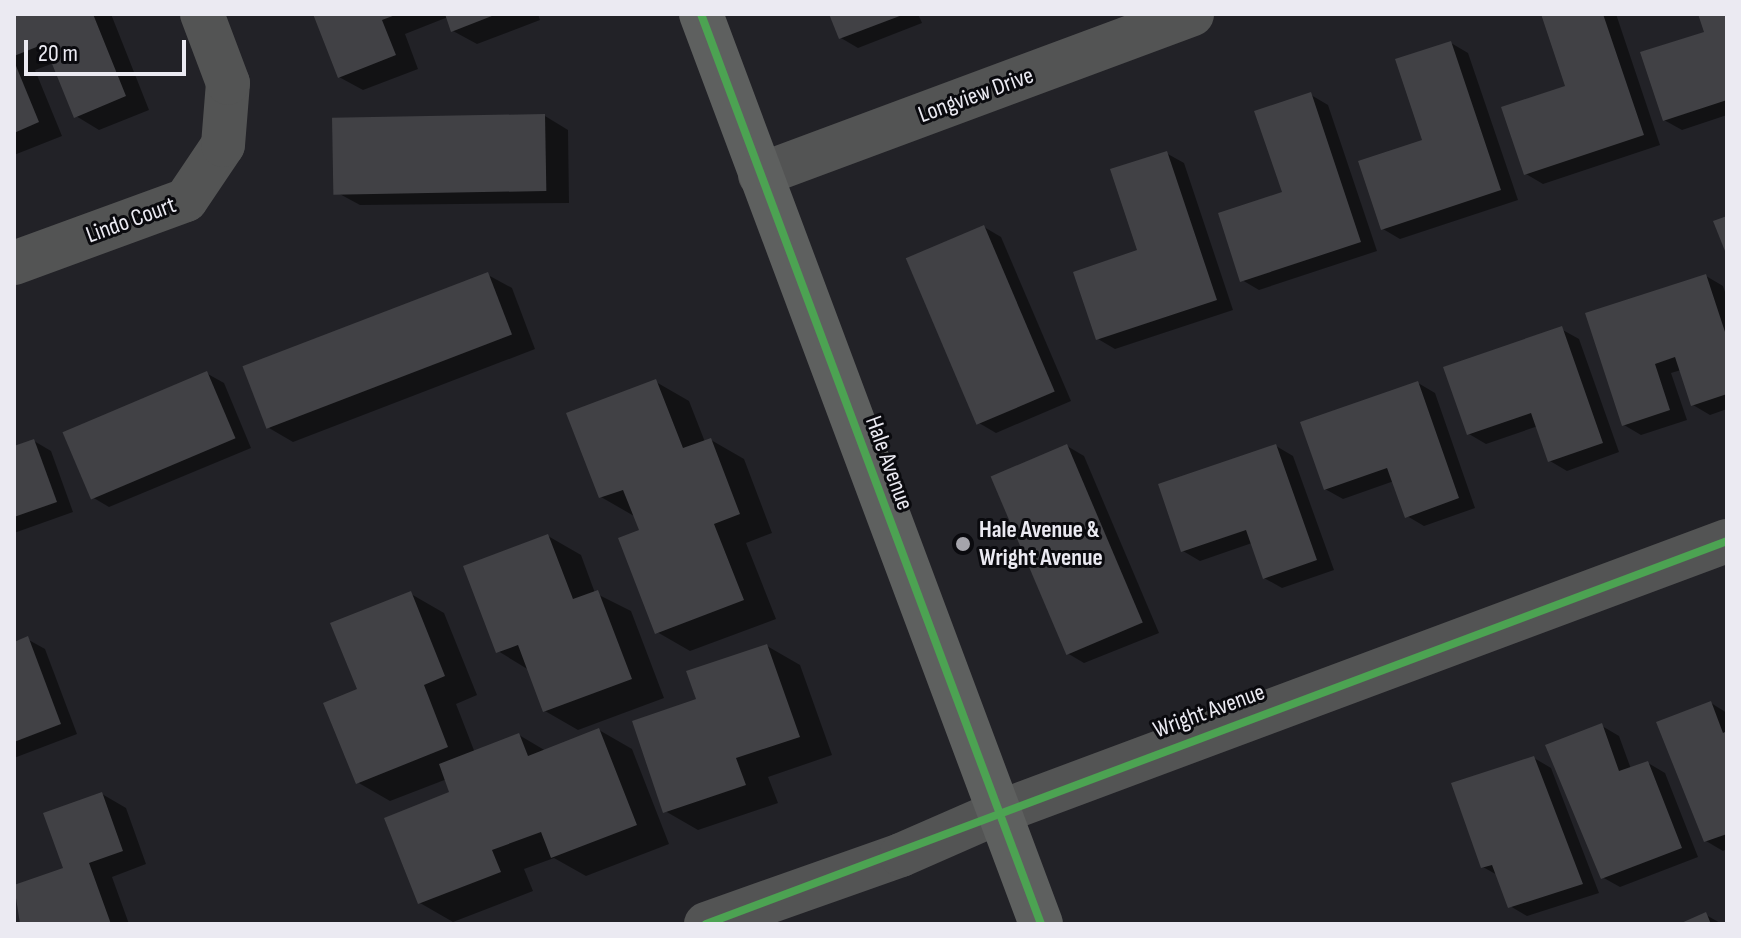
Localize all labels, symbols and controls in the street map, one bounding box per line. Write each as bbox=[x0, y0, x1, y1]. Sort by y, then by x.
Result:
scale bar bbox=[28, 24, 190, 74]
text: 20 m bbox=[38, 39, 78, 68]
street label: Longview Drive bbox=[914, 61, 1038, 129]
street label: Lindo Court bbox=[82, 191, 180, 249]
street label: Hale Avenue bbox=[859, 412, 919, 514]
place label: Hale Avenue & Wright Avenue bbox=[979, 516, 1103, 572]
marker: Hale Avenue & Wright Avenue bbox=[954, 535, 972, 553]
street label: Wright Avenue bbox=[1149, 678, 1269, 744]

